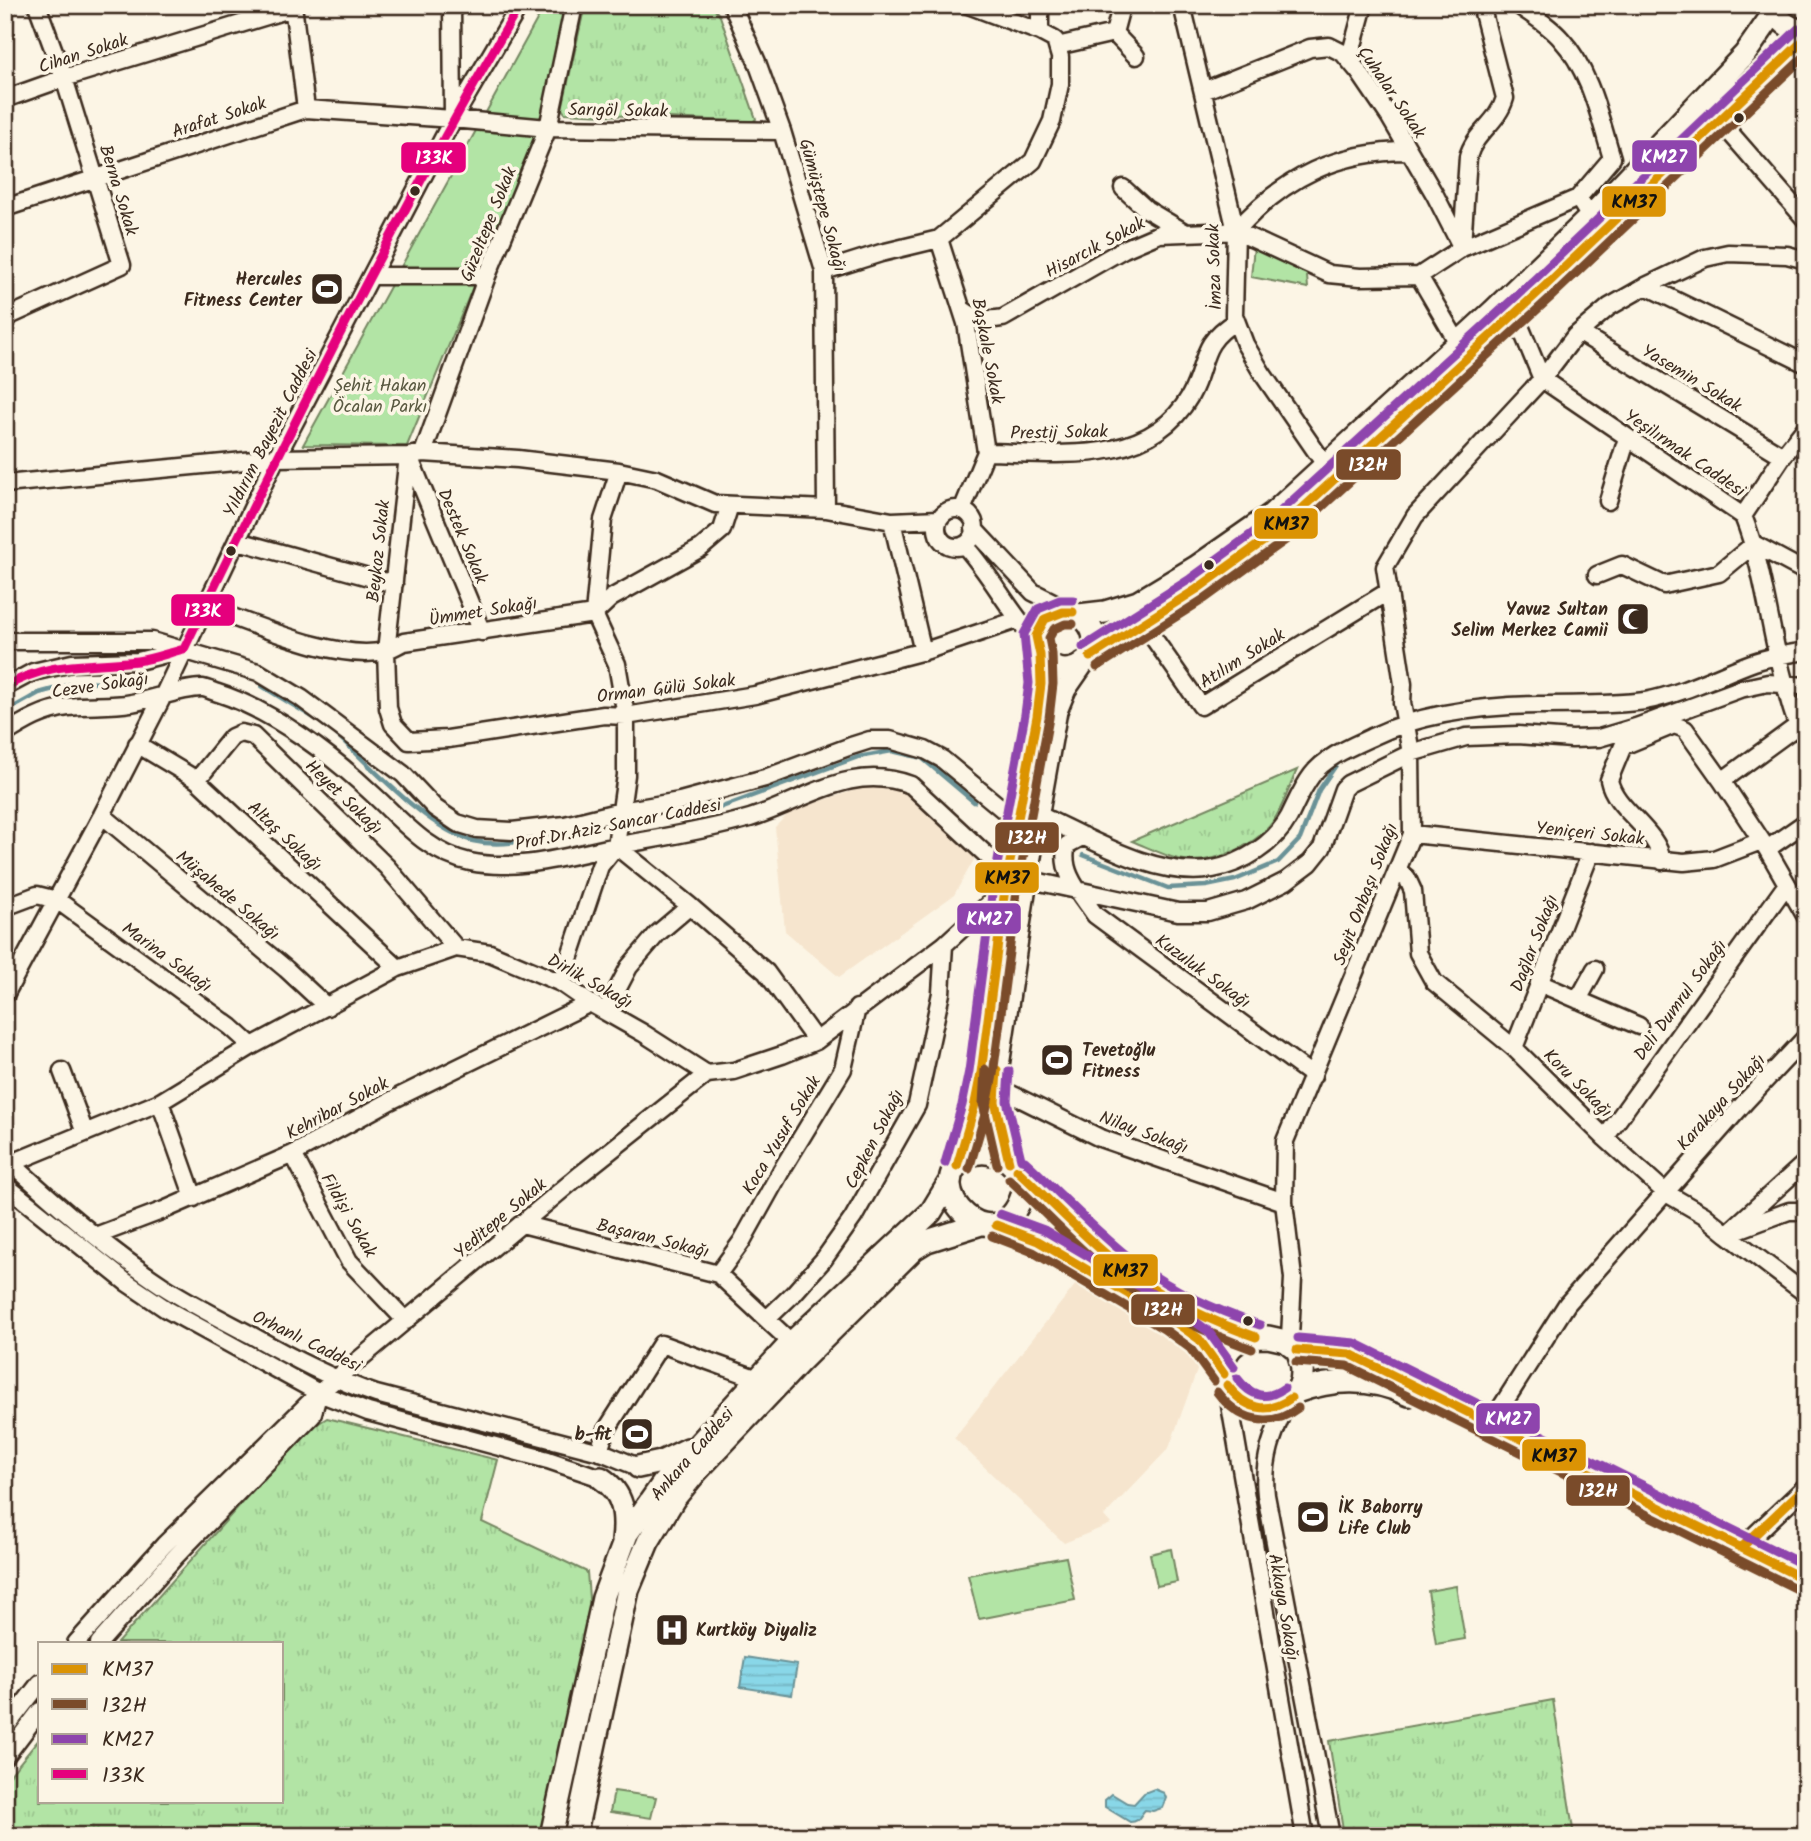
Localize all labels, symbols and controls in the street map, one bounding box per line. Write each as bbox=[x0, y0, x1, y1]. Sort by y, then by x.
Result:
street label: Cihan Sokak bbox=[35, 26, 133, 83]
street label: Çuhalar Sokak bbox=[1349, 41, 1433, 146]
street label: Arafat Sokak bbox=[168, 89, 271, 147]
street label: Sarıgöl Sokak bbox=[568, 96, 669, 127]
unlabelled marker bbox=[1732, 111, 1746, 125]
street label: Gümüştepe Sokağı bbox=[790, 135, 853, 275]
line badge: KM27 bbox=[1631, 139, 1698, 173]
street label: Berna Sokak bbox=[90, 141, 145, 240]
line badge: 133K bbox=[400, 141, 467, 174]
text: KM27 bbox=[1641, 143, 1688, 173]
text: 133K bbox=[415, 144, 453, 174]
street label: Güzeltepe Sokak bbox=[453, 162, 526, 287]
unlabelled marker bbox=[408, 184, 422, 198]
line badge: KM37 bbox=[1601, 185, 1667, 218]
text: KM37 bbox=[1611, 188, 1658, 218]
street label: Hisarcık Sokak bbox=[1040, 209, 1151, 287]
street label: İmza Sokak bbox=[1199, 223, 1232, 311]
place label: Hercules Fitness Center bbox=[184, 266, 303, 316]
sports icon: Hercules Fitness Center bbox=[308, 270, 346, 308]
street label: Başkale Sokak bbox=[962, 296, 1011, 407]
street label: Yasemin Sokak bbox=[1635, 338, 1748, 421]
street label: Yıldırım Bayezit Caddesi bbox=[216, 344, 327, 523]
park label: Şehit Hakan Öcalan Parkı bbox=[333, 372, 427, 422]
street label: Yeşilırmak Caddesi bbox=[1618, 403, 1751, 506]
street label: Prestij Sokak bbox=[1010, 418, 1109, 449]
line badge: 132H bbox=[1335, 448, 1402, 481]
text: 132H bbox=[1348, 451, 1388, 481]
street label: Destek Sokak bbox=[429, 484, 495, 589]
street label: Beykoz Sokak bbox=[360, 498, 399, 604]
line badge: KM37 bbox=[1253, 507, 1319, 540]
text: KM37 bbox=[1263, 510, 1310, 540]
unlabelled marker bbox=[224, 544, 238, 558]
unlabelled marker bbox=[1202, 558, 1216, 572]
street label: Ümmet Sokağı bbox=[427, 590, 540, 635]
line badge: 133K bbox=[170, 593, 236, 627]
place label: Yavuz Sultan Selim Merkez Camii bbox=[1452, 596, 1608, 646]
text: 133K bbox=[184, 597, 222, 627]
mosque icon: Yavuz Sultan Selim Merkez Camii bbox=[1614, 600, 1652, 638]
street label: Atılım Sokak bbox=[1194, 621, 1292, 697]
street label: Cezve Sokağı bbox=[50, 665, 150, 708]
street label: Orman Gülü Sokak bbox=[595, 667, 738, 712]
street label: Heyet Sokağı bbox=[297, 753, 389, 843]
street label: Prof.Dr.Aziz Sancar Caddesi bbox=[513, 791, 725, 860]
street label: Altaş Sokağı bbox=[240, 795, 328, 880]
street label: Yeniçeri Sokak bbox=[1534, 814, 1646, 855]
street label: Seyit Onbaşı Sokağı bbox=[1326, 819, 1407, 970]
line badge: 132H bbox=[994, 821, 1060, 854]
text: 132H bbox=[1007, 824, 1047, 854]
street label: Müşahede Sokağı bbox=[168, 844, 286, 949]
line badge: KM37 bbox=[974, 861, 1040, 894]
text: KM37 bbox=[984, 864, 1031, 894]
street label: Dağlar Sokağı bbox=[1504, 891, 1567, 996]
line badge: KM27 bbox=[956, 902, 1022, 935]
text: KM27 bbox=[966, 905, 1013, 935]
street label: Marina Sokağı bbox=[115, 915, 217, 1001]
street label: Kuzuluk Sokağı bbox=[1148, 927, 1256, 1017]
street label: Deli Dumrul Sokağı bbox=[1627, 934, 1735, 1068]
street label: Dirlik Sokağı bbox=[541, 947, 637, 1018]
place label: Tevetoğlu Fitness bbox=[1082, 1037, 1156, 1087]
sports icon: Tevetoğlu Fitness bbox=[1038, 1041, 1076, 1079]
street label: Koru Sokağı bbox=[1535, 1043, 1618, 1126]
street label: Karakaya Sokağı bbox=[1670, 1048, 1774, 1158]
street label: Kehribar Sokak bbox=[281, 1070, 395, 1149]
street label: Koca Yusuf Sokak bbox=[735, 1070, 830, 1201]
street label: Cepken Sokağı bbox=[838, 1085, 913, 1195]
street label: Nilay Sokağı bbox=[1095, 1104, 1192, 1163]
street label: Fildişi Sokak bbox=[312, 1168, 384, 1264]
street label: Yeditepe Sokak bbox=[448, 1171, 554, 1267]
street label: Başaran Sokağı bbox=[593, 1211, 712, 1267]
line badge: KM37 bbox=[1092, 1253, 1159, 1287]
text: KM37 bbox=[1102, 1257, 1149, 1287]
line badge: 132H bbox=[1130, 1293, 1196, 1326]
text: 132H bbox=[1143, 1296, 1183, 1326]
street label: Orhanlı Caddesi bbox=[247, 1303, 366, 1382]
unlabelled marker bbox=[1241, 1314, 1255, 1328]
street label: Ankara Caddesi bbox=[644, 1401, 743, 1508]
line badge: KM27 bbox=[1475, 1402, 1541, 1435]
text: KM27 bbox=[1485, 1405, 1532, 1435]
sports icon: b-fit bbox=[618, 1415, 656, 1453]
place label: b-fit bbox=[575, 1421, 613, 1450]
line badge: KM37 bbox=[1521, 1438, 1587, 1472]
text: KM37 bbox=[1531, 1442, 1578, 1472]
line badge: 132H bbox=[1565, 1474, 1631, 1507]
text: 132H bbox=[1578, 1477, 1618, 1507]
place label: İK Baborry Life Club bbox=[1338, 1494, 1423, 1544]
sports icon: İK Baborry Life Club bbox=[1294, 1498, 1332, 1536]
street label: Akkaya Sokağı bbox=[1259, 1551, 1306, 1663]
hospital icon: Kurtköy Diyaliz bbox=[653, 1611, 691, 1649]
place label: Kurtköy Diyaliz bbox=[696, 1617, 817, 1646]
legend bbox=[38, 1642, 284, 1802]
text: KM37 bbox=[102, 1654, 154, 1687]
text: 132H bbox=[102, 1690, 147, 1723]
text: KM27 bbox=[102, 1724, 154, 1757]
text: 133K bbox=[102, 1760, 146, 1793]

